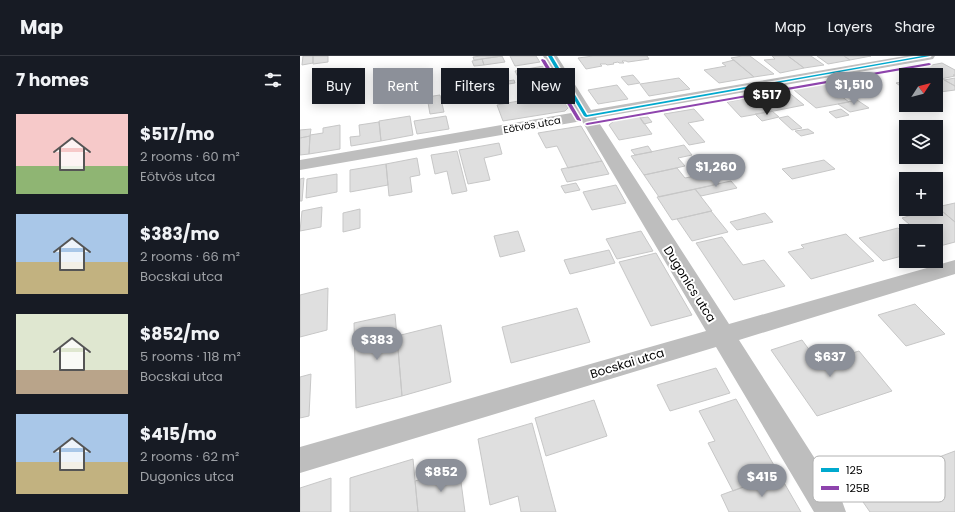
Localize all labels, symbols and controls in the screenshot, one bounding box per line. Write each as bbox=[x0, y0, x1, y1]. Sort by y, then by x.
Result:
text: Map bbox=[20, 14, 63, 41]
text: Map bbox=[775, 17, 806, 37]
text: Layers bbox=[828, 17, 872, 37]
text: Share bbox=[894, 17, 935, 37]
text: 7 homes bbox=[16, 68, 89, 92]
chip: Buy bbox=[312, 68, 365, 104]
chip: Rent bbox=[373, 68, 433, 104]
chip: Filters bbox=[441, 68, 509, 104]
chip: New bbox=[517, 68, 575, 104]
north arrow bbox=[899, 68, 943, 112]
map controls bbox=[899, 68, 943, 268]
icon: filters bbox=[262, 69, 284, 91]
pin: $1,510 bbox=[821, 72, 887, 106]
text: $1,510 bbox=[835, 75, 874, 94]
pin: $517 bbox=[743, 82, 791, 116]
text: $517 bbox=[753, 85, 781, 104]
street label: Eötvös utca bbox=[502, 113, 562, 137]
button: layers bbox=[899, 120, 943, 164]
text: $517/mo bbox=[140, 122, 214, 146]
icon: home bbox=[48, 130, 96, 178]
text: 2 rooms · 60 m² bbox=[140, 147, 240, 166]
pin: $1,260 bbox=[683, 154, 749, 188]
text: $1,260 bbox=[695, 157, 737, 176]
text: Eötvös utca bbox=[140, 167, 215, 186]
button: + bbox=[899, 172, 943, 216]
text: $383/mo bbox=[140, 222, 219, 246]
button: − bbox=[899, 224, 943, 268]
icon: home bbox=[48, 230, 96, 278]
street label: Dugonics utca bbox=[660, 243, 720, 325]
text: 2 rooms · 66 m² bbox=[140, 247, 240, 266]
text: Bocskai utca bbox=[140, 267, 223, 286]
text: $852/mo bbox=[140, 322, 220, 346]
pin: $383 bbox=[353, 327, 401, 361]
icon: home bbox=[48, 330, 96, 378]
text: $383 bbox=[361, 330, 393, 349]
street label: Bocskai utca bbox=[588, 344, 666, 382]
pin: $637 bbox=[806, 344, 854, 378]
text: 5 rooms · 118 m² bbox=[140, 347, 241, 366]
text: $637 bbox=[814, 347, 846, 366]
text: Bocskai utca bbox=[140, 367, 223, 386]
text: $415/mo bbox=[140, 422, 217, 446]
icon: home bbox=[48, 430, 96, 478]
text: 2 rooms · 62 m² bbox=[140, 447, 239, 466]
legend bbox=[813, 456, 945, 502]
pin: $852 bbox=[417, 459, 465, 493]
text: $852 bbox=[425, 462, 457, 481]
text: 125 bbox=[846, 462, 863, 478]
pin: $415 bbox=[738, 464, 786, 498]
text: Dugonics utca bbox=[140, 467, 234, 486]
text: $415 bbox=[747, 467, 777, 486]
text: 125B bbox=[846, 480, 870, 496]

